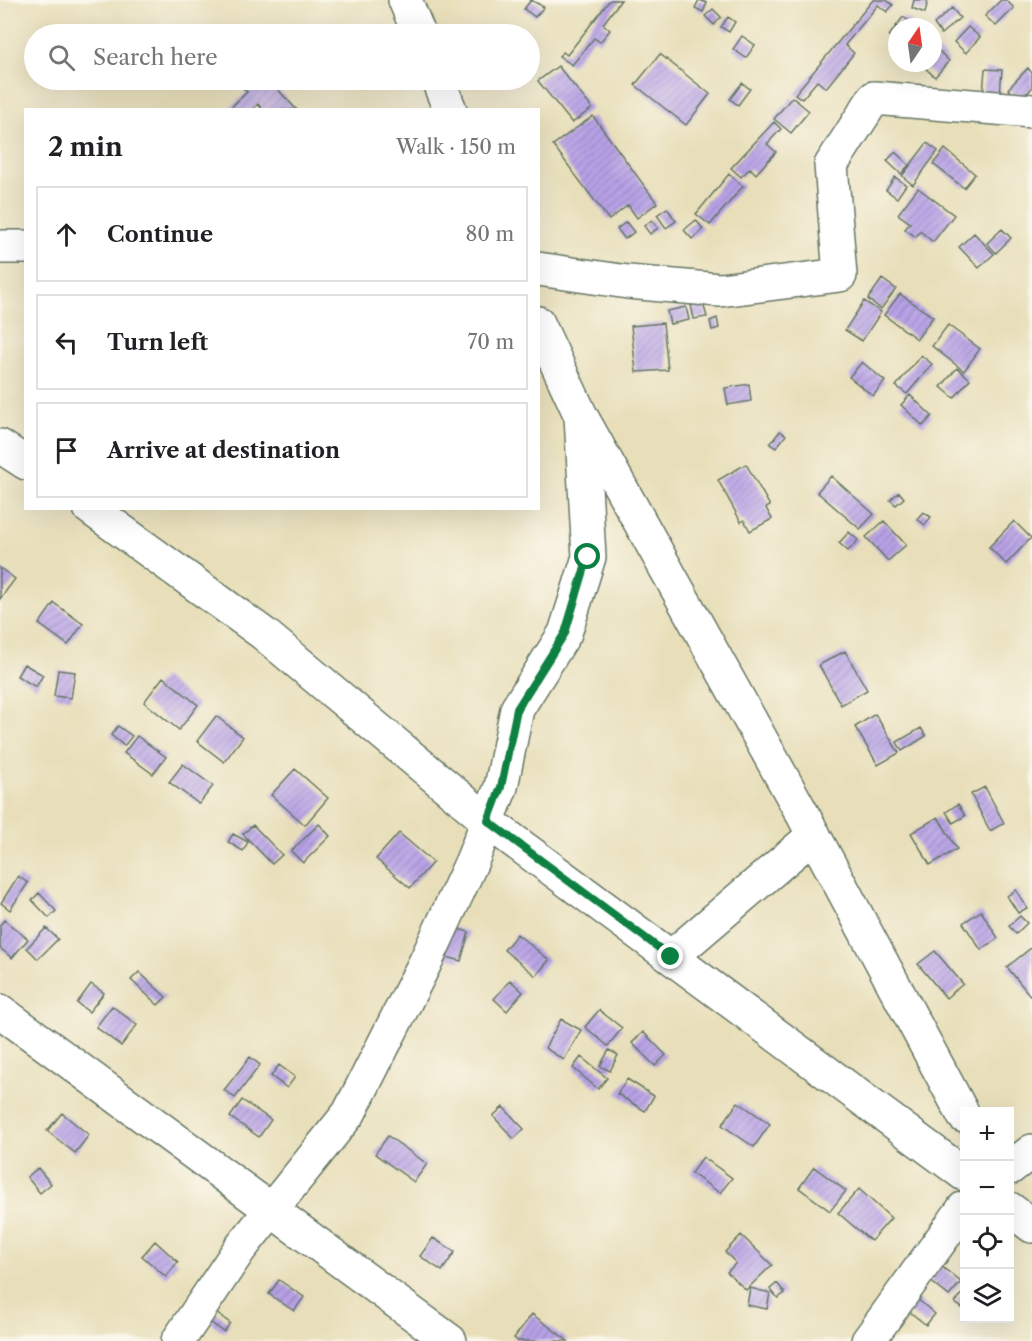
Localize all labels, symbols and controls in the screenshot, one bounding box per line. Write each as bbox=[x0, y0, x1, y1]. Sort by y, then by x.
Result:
north arrow bbox=[888, 18, 942, 72]
search box bbox=[24, 24, 540, 90]
icon: search bbox=[45, 41, 78, 74]
text: Search here bbox=[93, 44, 218, 71]
text: 2 min bbox=[48, 131, 123, 163]
text: Walk · 150 m bbox=[396, 135, 516, 159]
icon: ahead bbox=[50, 218, 83, 251]
text: Continue bbox=[107, 221, 213, 248]
text: 80 m bbox=[466, 222, 514, 246]
icon: left bbox=[50, 326, 83, 359]
text: Turn left bbox=[107, 329, 208, 356]
text: 70 m bbox=[468, 330, 514, 354]
icon: arrive bbox=[50, 434, 83, 467]
text: Arrive at destination bbox=[107, 437, 340, 464]
route start bbox=[574, 543, 600, 569]
route end bbox=[657, 943, 683, 969]
map controls bbox=[960, 1107, 1014, 1323]
button: + bbox=[960, 1107, 1014, 1161]
button: − bbox=[960, 1161, 1014, 1215]
button: locate bbox=[960, 1215, 1014, 1269]
button: layers bbox=[960, 1269, 1014, 1323]

